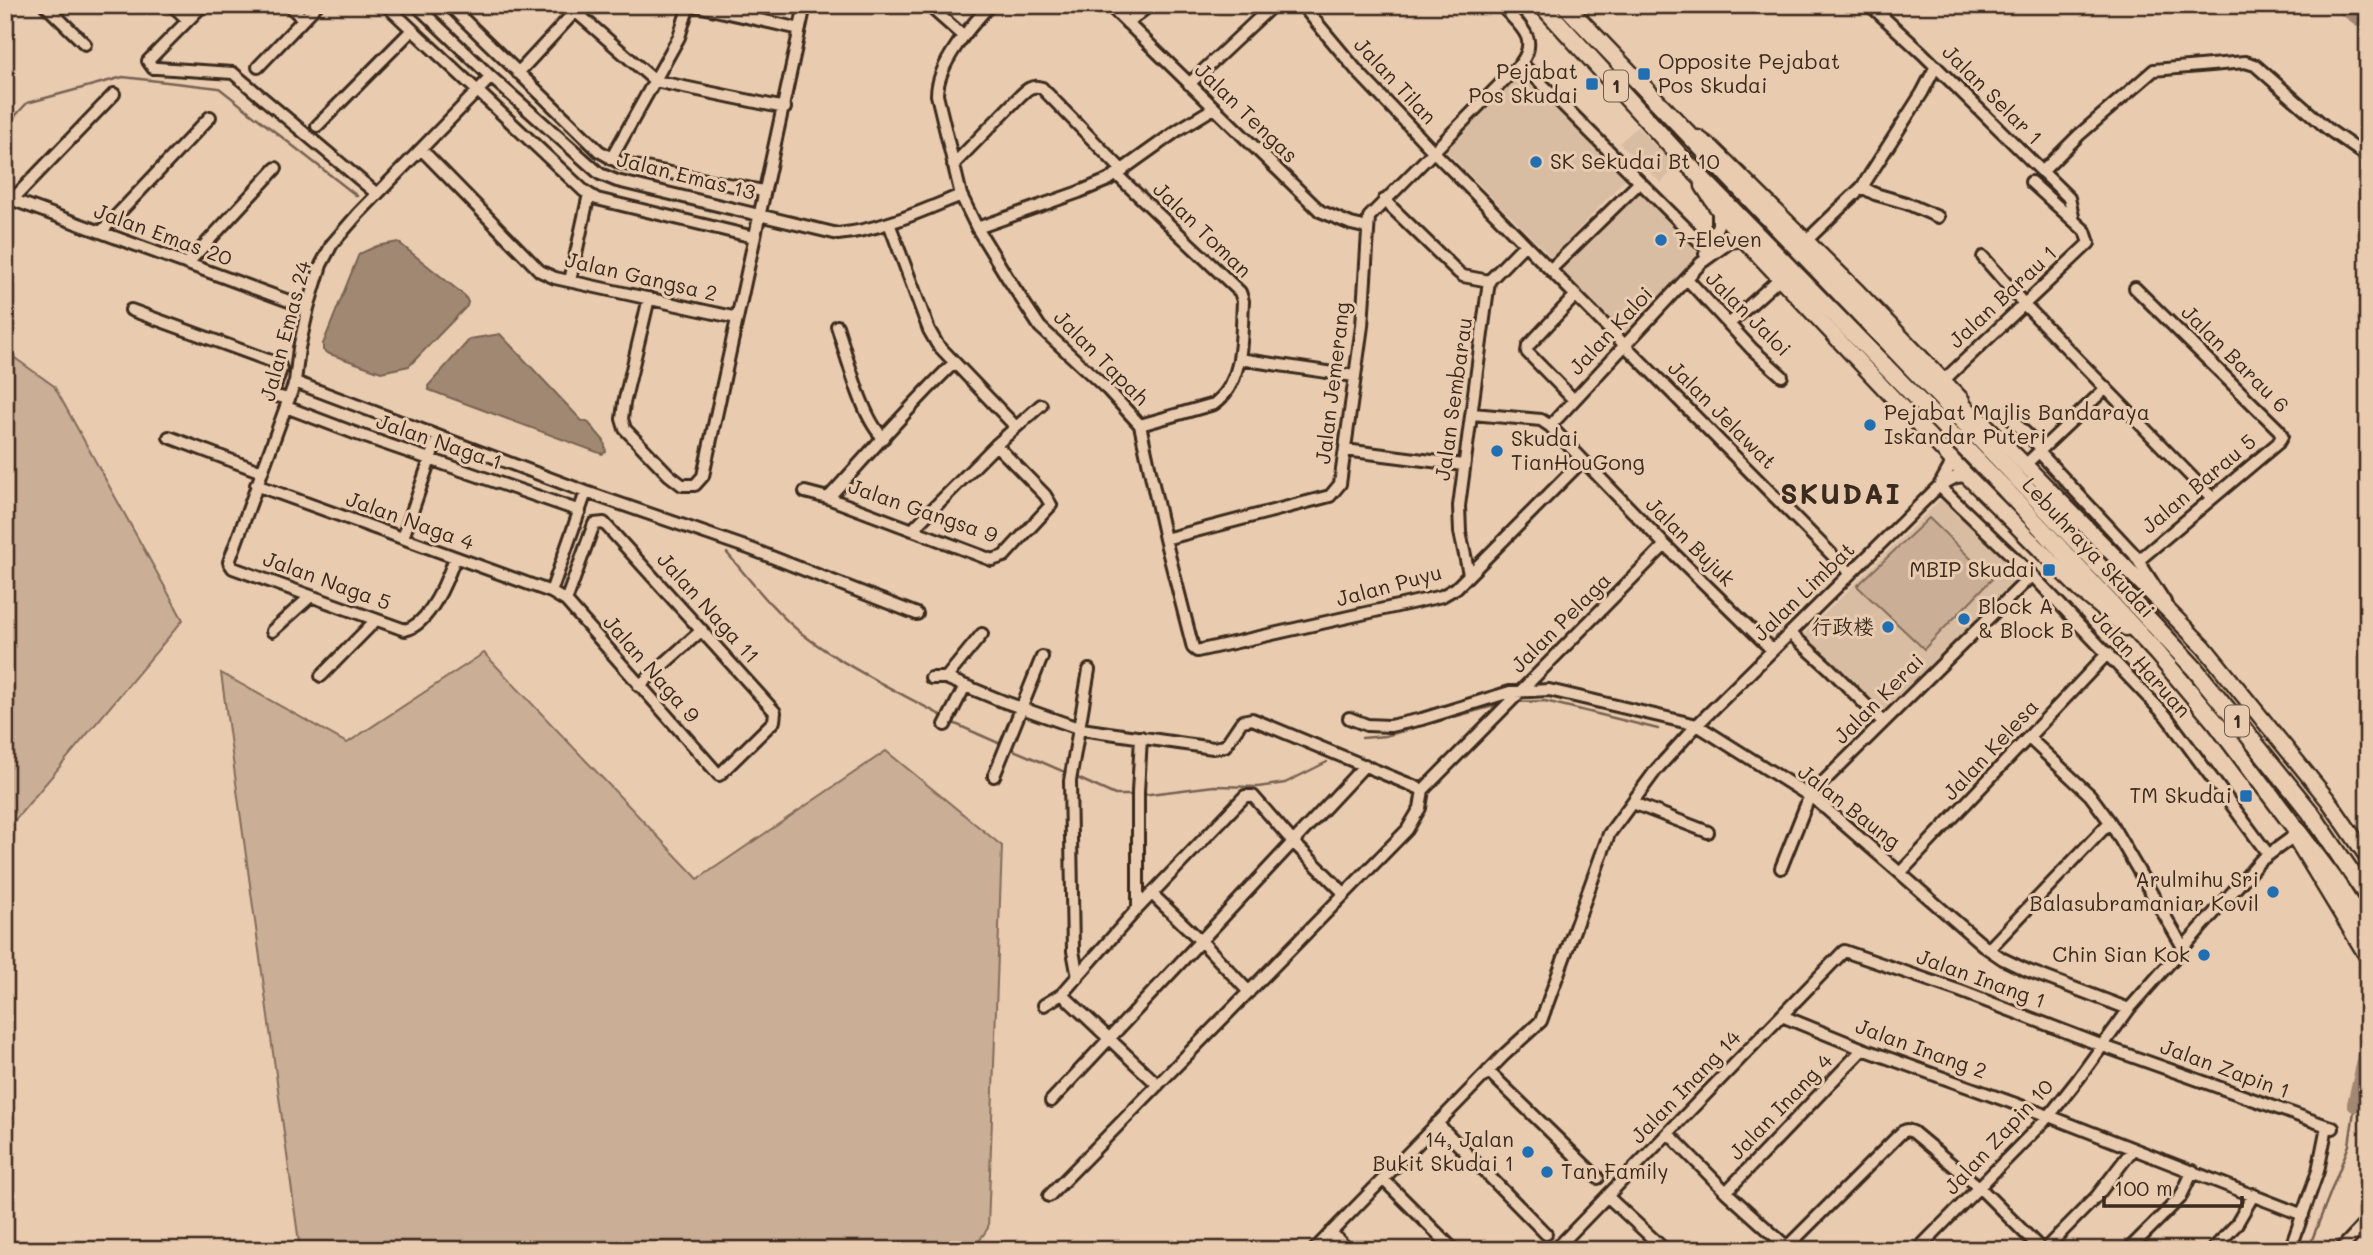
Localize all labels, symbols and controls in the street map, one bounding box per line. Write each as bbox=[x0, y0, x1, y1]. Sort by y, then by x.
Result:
street label: Jalan Tilan bbox=[1349, 31, 1443, 129]
street label: Jalan Selar 1 bbox=[1937, 38, 2049, 150]
place label: Opposite Pejabat Pos Skudai bbox=[1658, 47, 1840, 98]
street label: Jalan Tengas bbox=[1190, 56, 1304, 168]
place label: Pejabat Pos Skudai bbox=[1469, 57, 1578, 108]
marker: Opposite Pejabat Pos Skudai bbox=[1636, 66, 1652, 82]
road number: 1 bbox=[1604, 71, 1628, 102]
marker: Pejabat Pos Skudai bbox=[1584, 76, 1600, 92]
street label: Jalan Emas 13 bbox=[614, 144, 758, 205]
place label: SK Sekudai Bt 10 bbox=[1550, 147, 1720, 174]
marker: SK Sekudai Bt 10 bbox=[1528, 154, 1544, 170]
street label: Jalan Toman bbox=[1148, 175, 1258, 283]
street label: Jalan Emas 20 bbox=[91, 196, 236, 271]
place label: 7-Eleven bbox=[1675, 225, 1762, 252]
marker: 7-Eleven bbox=[1653, 232, 1669, 248]
street label: Jalan Barau 1 bbox=[1942, 239, 2062, 353]
street label: Jalan Gangsa 2 bbox=[563, 245, 720, 306]
street label: Jalan Emas 24 bbox=[253, 257, 316, 404]
street label: Jalan Jaloi bbox=[1701, 264, 1798, 361]
street label: Jalan Kaloi bbox=[1562, 280, 1658, 380]
street label: Jalan Barau 6 bbox=[2176, 298, 2296, 418]
street label: Jalan Jemerang bbox=[1308, 300, 1355, 465]
street label: Jalan Tapah bbox=[1049, 304, 1155, 410]
street label: Jalan Sembarau bbox=[1428, 315, 1477, 482]
street label: Jalan Jelawat bbox=[1663, 354, 1783, 474]
place label: Pejabat Majlis Bandaraya Iskandar Puteri bbox=[1884, 398, 2150, 449]
street label: Jalan Naga 1 bbox=[373, 406, 506, 475]
marker: Pejabat Majlis Bandaraya Iskandar Puteri bbox=[1862, 417, 1878, 433]
place label: Skudai TianHouGong bbox=[1511, 424, 1645, 475]
street label: Jalan Barau 5 bbox=[2135, 427, 2261, 539]
marker: Skudai TianHouGong bbox=[1489, 443, 1505, 459]
street label: Jalan Gangsa 9 bbox=[845, 471, 1002, 548]
street label: Lebuhraya Skudai bbox=[2017, 471, 2161, 623]
district label: SKUDAI bbox=[1780, 475, 1902, 511]
street label: Jalan Naga 4 bbox=[343, 484, 479, 555]
street label: Jalan Bujuk bbox=[1641, 491, 1741, 591]
street label: Jalan Limbat bbox=[1746, 536, 1860, 646]
street label: Jalan Naga 5 bbox=[260, 544, 395, 615]
street label: Jalan Naga 11 bbox=[652, 546, 766, 668]
place label: MBIP Skudai bbox=[1909, 555, 2035, 582]
street label: Jalan Puyu bbox=[1333, 558, 1444, 612]
marker: MBIP Skudai bbox=[2041, 562, 2057, 578]
street label: Jalan Pelaga bbox=[1504, 566, 1616, 678]
place label: Block A & Block B bbox=[1978, 592, 2074, 643]
street label: Jalan Haruan bbox=[2087, 603, 2198, 723]
street label: Jalan Naga 9 bbox=[598, 608, 706, 728]
marker: Block A & Block B bbox=[1956, 611, 1972, 627]
place label: 行政楼 bbox=[1811, 612, 1874, 639]
marker: 行政楼 bbox=[1880, 619, 1896, 635]
street label: Jalan Kerai bbox=[1827, 647, 1929, 749]
street label: Jalan Kelesa bbox=[1936, 693, 2044, 805]
road number: 1 bbox=[2225, 706, 2249, 736]
street label: Jalan Baung bbox=[1793, 757, 1907, 854]
place label: TM Skudai bbox=[2130, 781, 2232, 808]
marker: TM Skudai bbox=[2238, 788, 2254, 804]
place label: Arulmihu Sri Balasubramaniar Kovil bbox=[2030, 865, 2259, 916]
marker: Arulmihu Sri Balasubramaniar Kovil bbox=[2265, 884, 2281, 900]
place label: Chin Sian Kok bbox=[2052, 940, 2190, 967]
street label: Jalan Inang 1 bbox=[1913, 942, 2050, 1013]
marker: Chin Sian Kok bbox=[2196, 947, 2212, 963]
street label: Jalan Inang 2 bbox=[1852, 1011, 1991, 1084]
street label: Jalan Inang 14 bbox=[1624, 1023, 1746, 1148]
street label: Jalan Zapin 1 bbox=[2157, 1032, 2294, 1103]
street label: Jalan Inang 4 bbox=[1722, 1046, 1838, 1165]
street label: Jalan Zapin 10 bbox=[1937, 1072, 2058, 1200]
place label: 14, Jalan Bukit Skudai 1 bbox=[1373, 1125, 1514, 1176]
marker: 14, Jalan Bukit Skudai 1 bbox=[1520, 1144, 1536, 1160]
place label: Tan Family bbox=[1561, 1157, 1668, 1184]
marker: Tan Family bbox=[1539, 1164, 1555, 1180]
scale bar bbox=[2104, 1164, 2242, 1208]
text: 100 m bbox=[2114, 1174, 2173, 1201]

